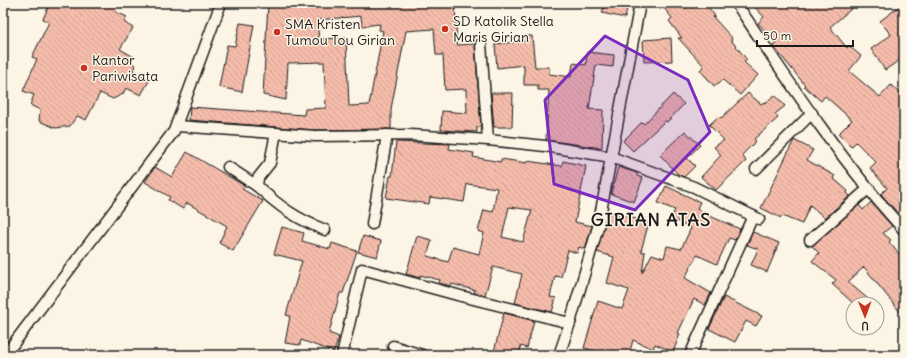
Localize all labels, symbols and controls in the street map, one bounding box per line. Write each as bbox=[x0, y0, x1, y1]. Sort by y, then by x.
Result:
place label: SD Katolik Stella Maris Girian bbox=[453, 12, 554, 46]
place label: SMA Kristen Tumou Tou Girian bbox=[285, 15, 395, 49]
scale bar bbox=[757, 22, 853, 48]
marker: SD Katolik Stella Maris Girian bbox=[440, 24, 450, 34]
marker: SMA Kristen Tumou Tou Girian bbox=[272, 27, 282, 37]
text: 50 m bbox=[763, 28, 792, 43]
place label: Kantor Pariwisata bbox=[92, 51, 158, 85]
marker: Kantor Pariwisata bbox=[79, 63, 89, 73]
district label: GIRIAN ATAS bbox=[591, 208, 711, 231]
north arrow bbox=[845, 296, 885, 336]
text: U bbox=[861, 319, 869, 333]

